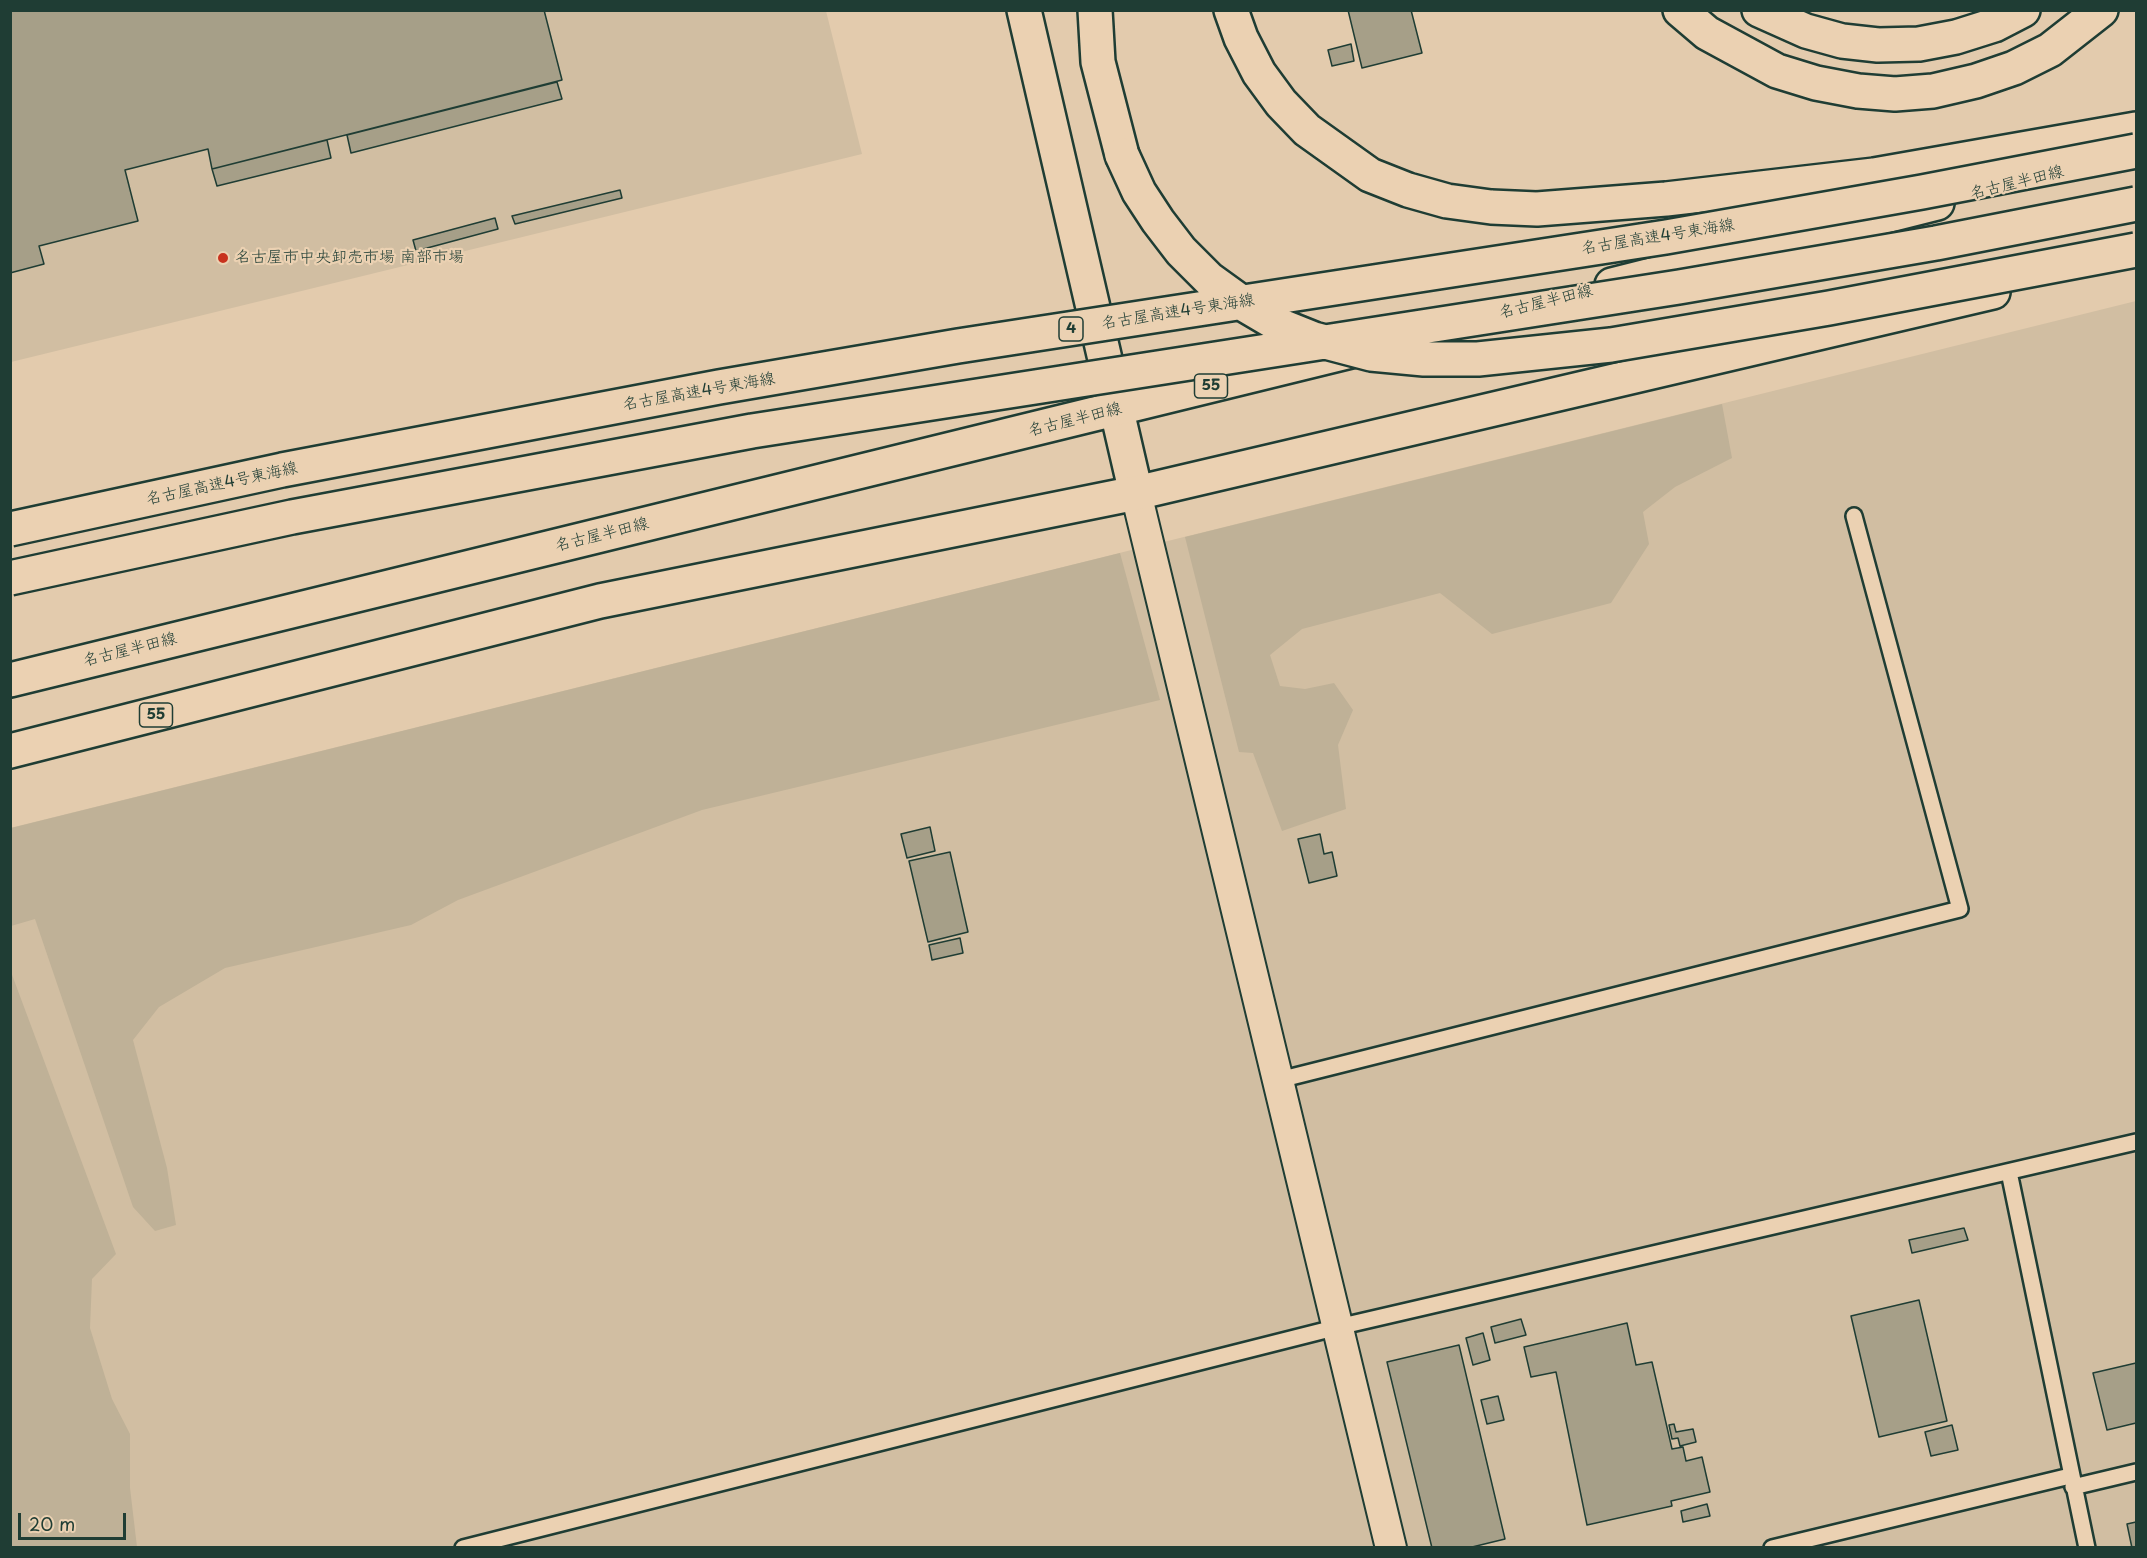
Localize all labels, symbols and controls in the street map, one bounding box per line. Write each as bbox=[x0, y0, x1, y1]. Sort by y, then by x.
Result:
street label: 名古屋半田線 bbox=[1968, 162, 2066, 204]
street label: 名古屋高速4号東海線 bbox=[1580, 215, 1736, 259]
place label: 名古屋市中央卸売市場 南部市場 bbox=[235, 248, 464, 268]
marker: 名古屋市中央卸売市場 南部市場 bbox=[216, 251, 230, 265]
street label: 名古屋半田線 bbox=[1497, 281, 1595, 323]
street label: 名古屋高速4号東海線 bbox=[1100, 290, 1256, 334]
road number: 4 bbox=[1059, 317, 1083, 341]
street label: 名古屋高速4号東海線 bbox=[621, 369, 777, 415]
road number: 55 bbox=[1194, 374, 1228, 398]
street label: 名古屋半田線 bbox=[1026, 399, 1124, 441]
street label: 名古屋高速4号東海線 bbox=[144, 459, 300, 509]
street label: 名古屋半田線 bbox=[553, 514, 651, 556]
street label: 名古屋半田線 bbox=[81, 629, 179, 671]
road number: 55 bbox=[140, 703, 172, 727]
scale bar bbox=[21, 1501, 129, 1539]
text: 20 m bbox=[29, 1510, 75, 1537]

